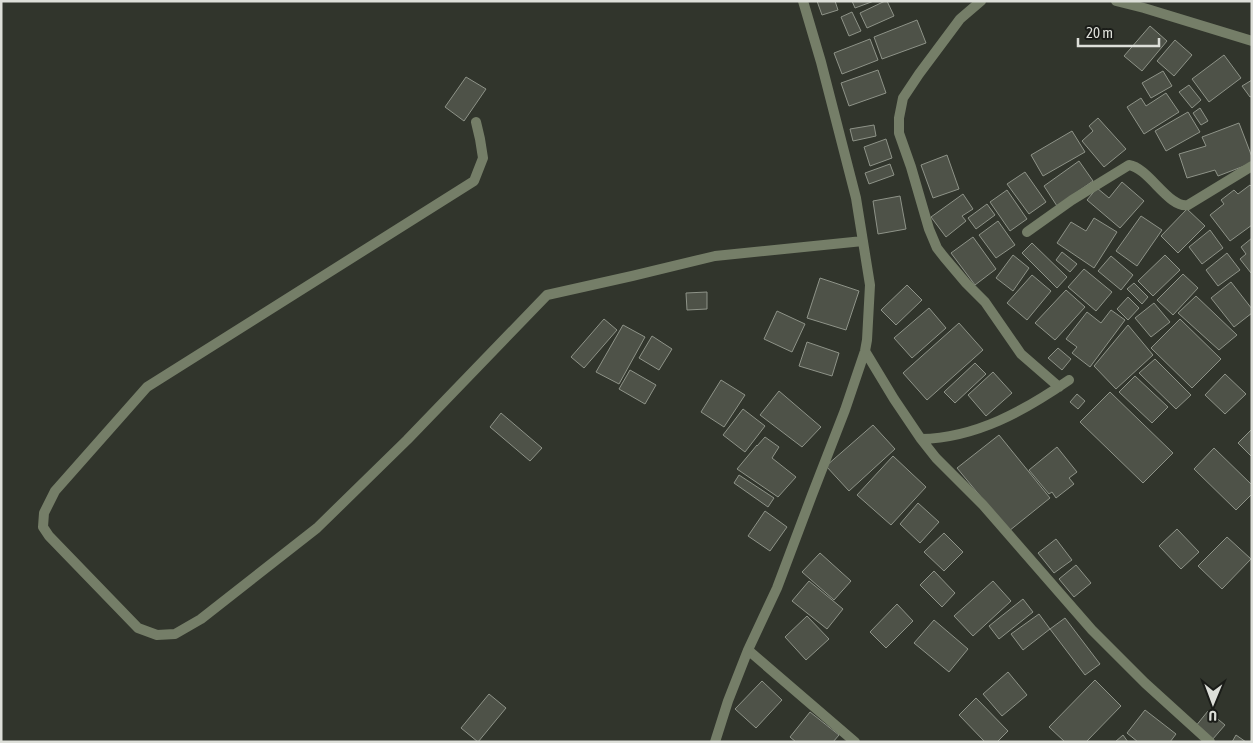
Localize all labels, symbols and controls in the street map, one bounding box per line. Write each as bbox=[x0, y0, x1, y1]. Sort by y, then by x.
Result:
scale bar bbox=[1078, 15, 1159, 47]
text: 20 m bbox=[1086, 24, 1113, 41]
north arrow bbox=[1188, 678, 1238, 728]
text: U bbox=[1209, 708, 1217, 724]

